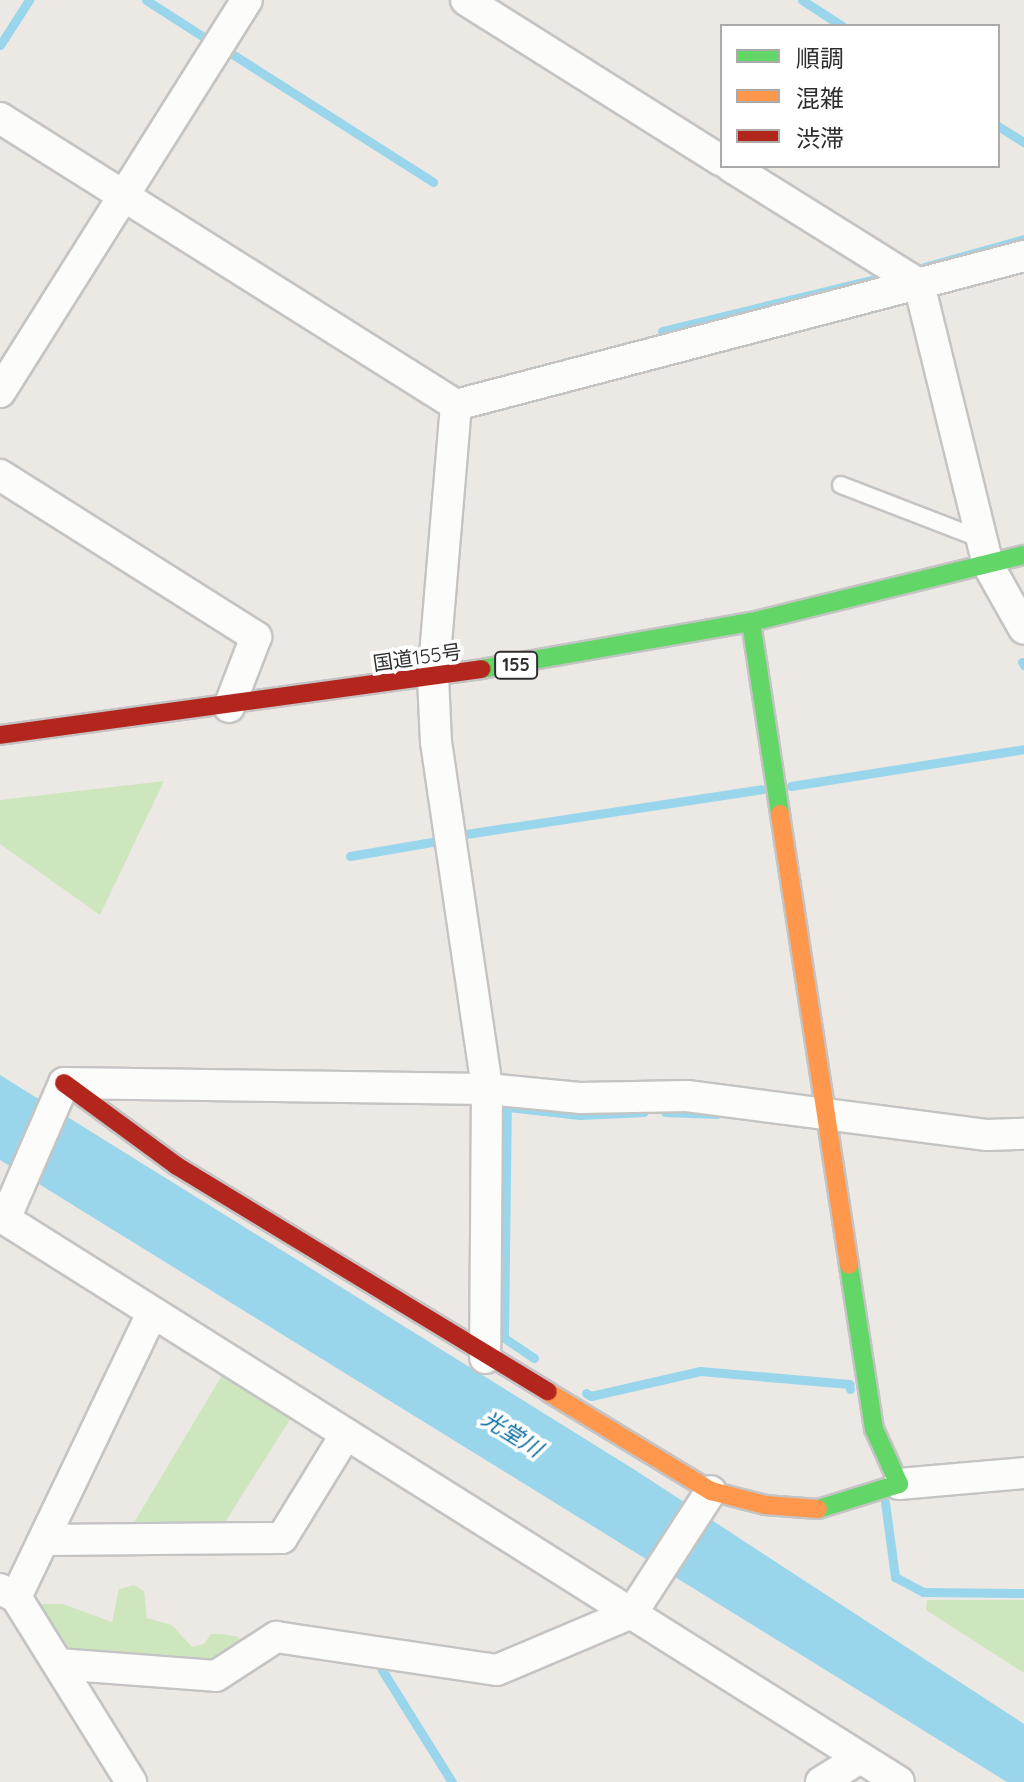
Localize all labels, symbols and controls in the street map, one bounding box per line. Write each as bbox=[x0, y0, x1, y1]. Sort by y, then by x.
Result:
legend bbox=[720, 24, 1000, 168]
text: 順調 bbox=[796, 43, 844, 73]
text: 混雑 bbox=[796, 83, 844, 113]
text: 渋滞 bbox=[796, 123, 844, 153]
street label: 国道155号 bbox=[371, 639, 463, 675]
road number: 155 bbox=[494, 651, 538, 679]
water label: 光堂川 bbox=[477, 1405, 547, 1463]

